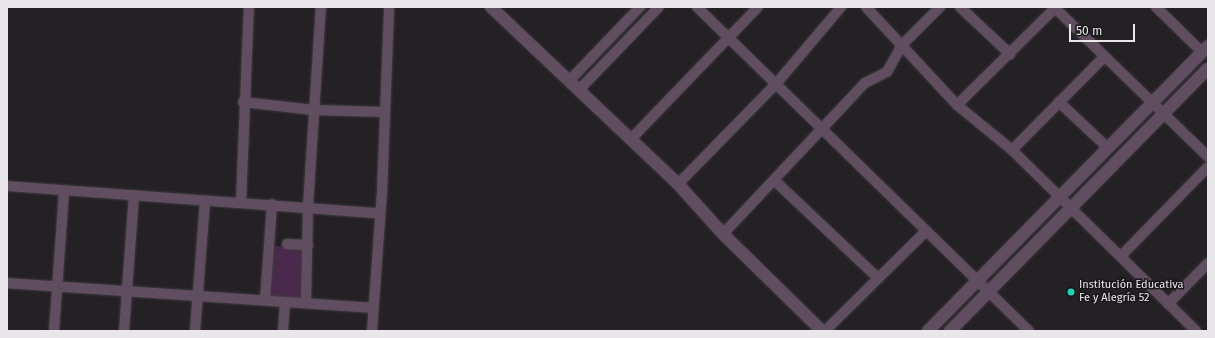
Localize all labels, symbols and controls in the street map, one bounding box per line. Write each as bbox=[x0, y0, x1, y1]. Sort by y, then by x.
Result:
scale bar bbox=[1071, 16, 1137, 42]
text: 50 m bbox=[1076, 24, 1102, 38]
place label: Institución Educativa Fe y Alegría 52 bbox=[1079, 279, 1183, 305]
marker: Institución Educativa Fe y Alegría 52 bbox=[1066, 287, 1076, 297]

